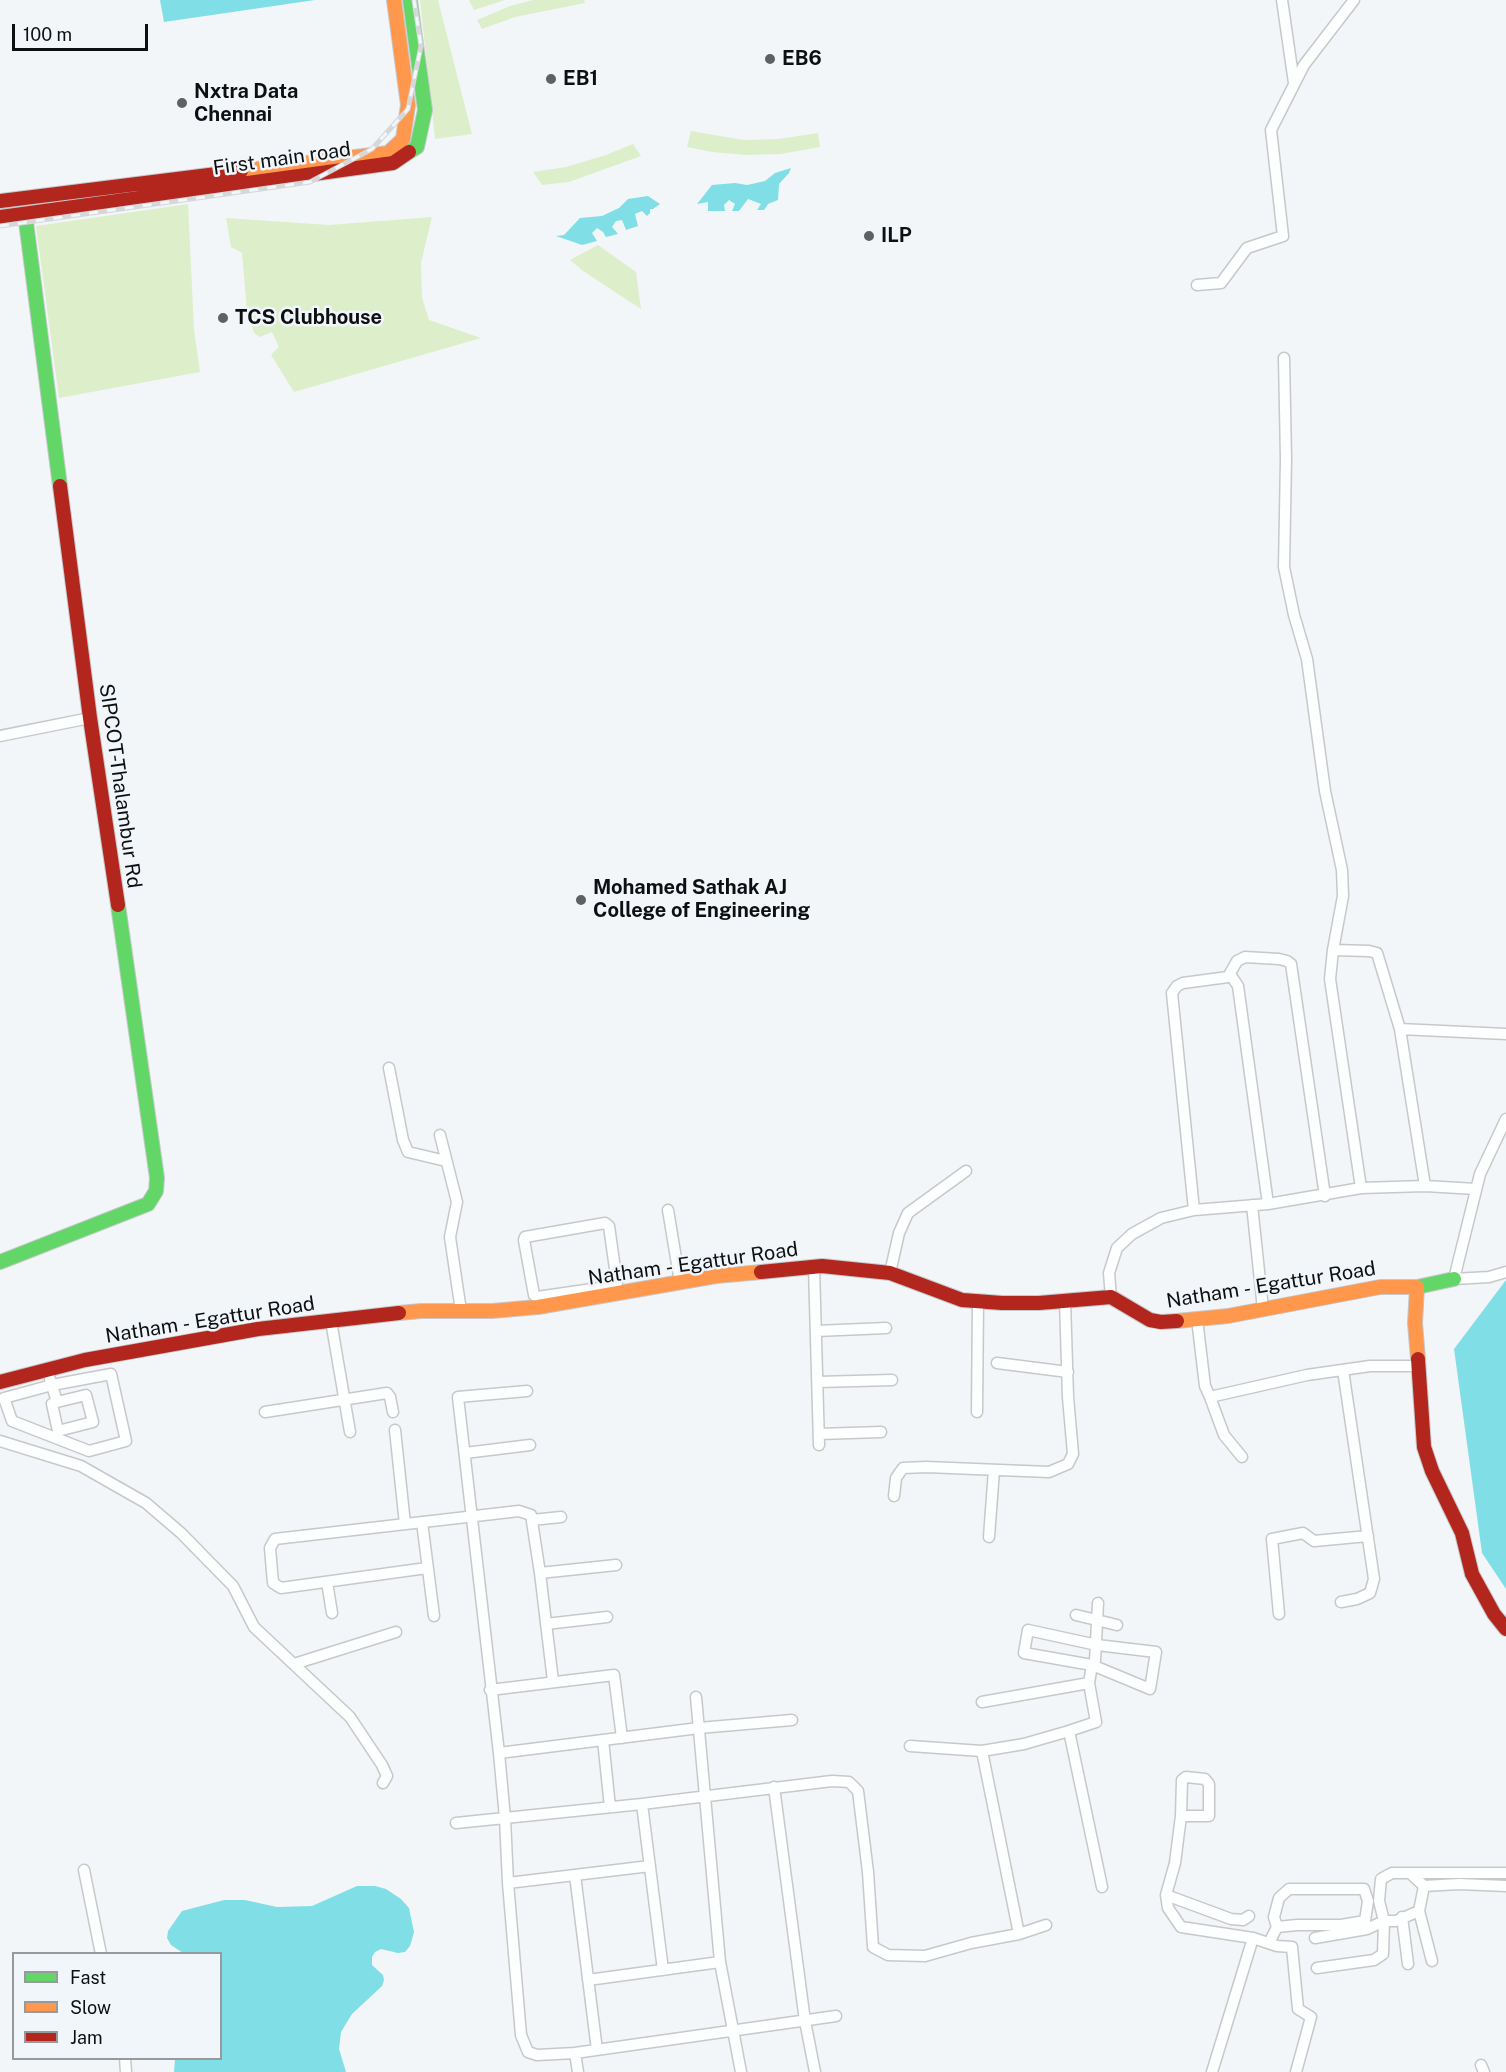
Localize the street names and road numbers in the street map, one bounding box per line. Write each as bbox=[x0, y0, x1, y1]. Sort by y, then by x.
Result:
street label: First main road bbox=[212, 137, 352, 181]
street label: SIPCOT-Thalambur Rd bbox=[94, 682, 146, 890]
street label: Natham - Egattur Road bbox=[586, 1237, 800, 1291]
street label: Natham - Egattur Road bbox=[1165, 1257, 1377, 1313]
street label: Natham - Egattur Road bbox=[104, 1292, 316, 1348]

